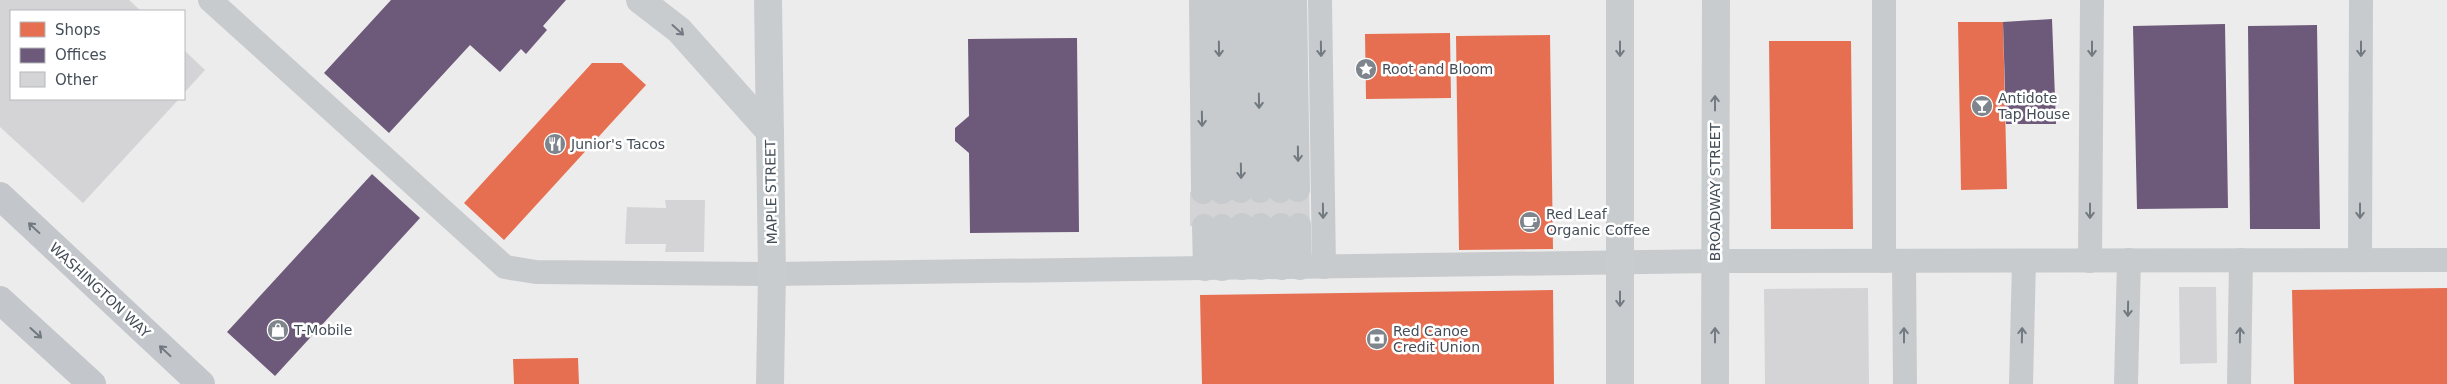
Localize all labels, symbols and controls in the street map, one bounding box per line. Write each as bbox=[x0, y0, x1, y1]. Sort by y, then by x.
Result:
legend bbox=[10, 10, 185, 100]
text: Shops bbox=[55, 21, 101, 39]
one-way arrow bbox=[671, 24, 684, 36]
one-way arrow bbox=[1214, 40, 1224, 56]
one-way arrow bbox=[1316, 40, 1325, 56]
one-way arrow bbox=[1615, 40, 1625, 56]
one-way arrow bbox=[2087, 40, 2097, 56]
one-way arrow bbox=[2356, 40, 2366, 56]
text: Offices bbox=[55, 46, 107, 64]
place icon: Root and Bloom bbox=[1354, 57, 1378, 81]
place label: Root and Bloom bbox=[1382, 61, 1493, 77]
text: Other bbox=[55, 71, 98, 89]
place label: Antidote Tap House bbox=[1997, 90, 2070, 122]
one-way arrow bbox=[1254, 92, 1264, 109]
bar icon: Antidote Tap House bbox=[1970, 94, 1994, 118]
one-way arrow bbox=[1710, 95, 1720, 112]
one-way arrow bbox=[1198, 110, 1207, 126]
street label: BROADWAY STREET bbox=[1707, 122, 1723, 261]
restaurant icon: Junior's Tacos bbox=[543, 132, 567, 156]
place label: Junior's Tacos bbox=[570, 136, 665, 152]
street label: MAPLE STREET bbox=[762, 139, 780, 244]
one-way arrow bbox=[1293, 145, 1302, 161]
one-way arrow bbox=[1236, 163, 1245, 179]
one-way arrow bbox=[1318, 202, 1328, 219]
one-way arrow bbox=[2085, 202, 2095, 219]
one-way arrow bbox=[2355, 202, 2365, 219]
place label: Red Leaf Organic Coffee bbox=[1546, 206, 1650, 238]
cafe icon: Red Leaf Organic Coffee bbox=[1518, 210, 1542, 234]
one-way arrow bbox=[27, 222, 40, 234]
street label: WASHINGTON WAY bbox=[46, 239, 154, 341]
one-way arrow bbox=[1615, 290, 1625, 306]
one-way arrow bbox=[2123, 300, 2133, 317]
shop icon: T-Mobile bbox=[266, 318, 290, 342]
place label: T-Mobile bbox=[293, 322, 352, 338]
place label: Red Canoe Credit Union bbox=[1393, 323, 1480, 355]
one-way arrow bbox=[30, 327, 43, 339]
bank icon: Red Canoe Credit Union bbox=[1365, 327, 1389, 351]
one-way arrow bbox=[1710, 328, 1720, 344]
one-way arrow bbox=[1899, 328, 1909, 344]
one-way arrow bbox=[2017, 328, 2027, 344]
one-way arrow bbox=[2235, 328, 2245, 344]
one-way arrow bbox=[159, 345, 172, 357]

